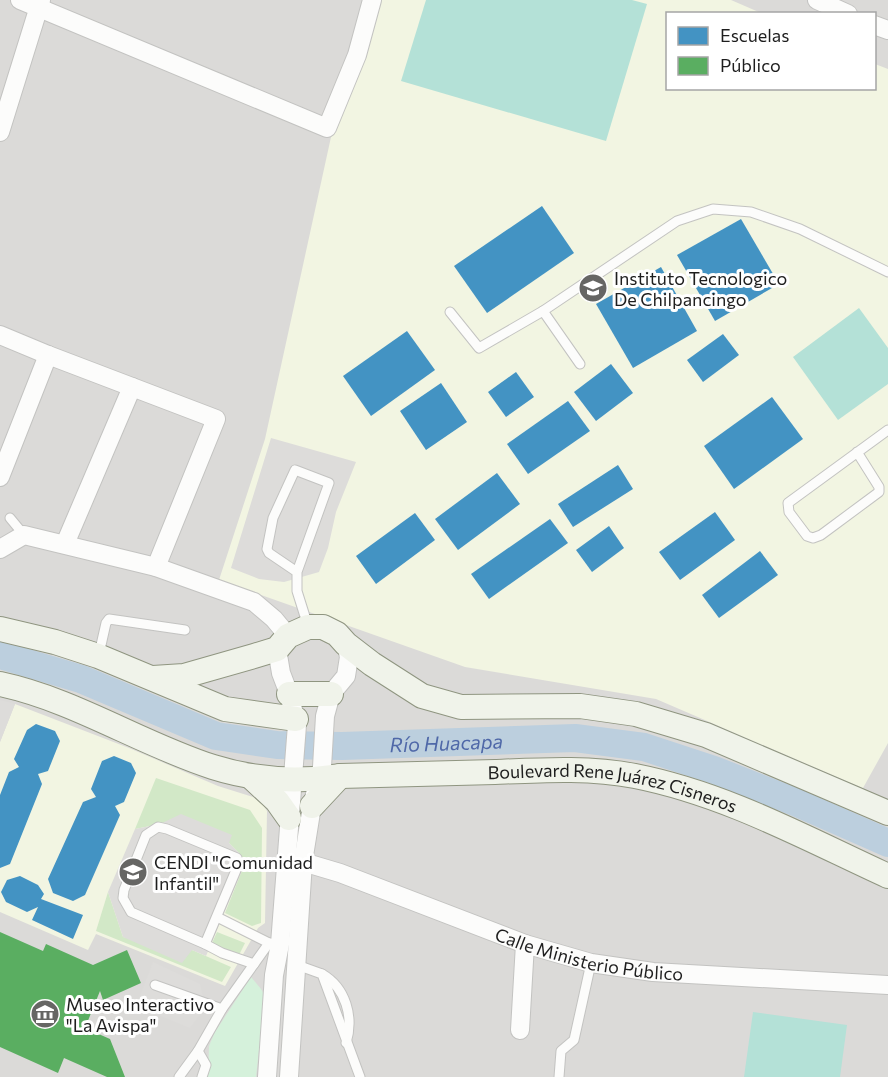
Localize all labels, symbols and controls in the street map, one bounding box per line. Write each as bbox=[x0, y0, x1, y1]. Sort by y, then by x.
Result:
legend bbox=[666, 12, 876, 90]
text: Escuelas bbox=[720, 24, 789, 46]
text: Público bbox=[720, 54, 781, 76]
place label: Instituto Tecnologico De Chilpancingo bbox=[614, 267, 787, 310]
school or university icon: Instituto Tecnologico De Chilpancingo bbox=[577, 272, 609, 304]
water label: Río Huacapa bbox=[389, 728, 503, 756]
street label: Boulevard Rene Juárez Cisneros bbox=[487, 759, 740, 817]
place label: CENDI "Comunidad Infantil" bbox=[154, 851, 313, 894]
school or university icon: CENDI "Comunidad Infantil" bbox=[117, 856, 149, 888]
street label: Calle Ministerio Público bbox=[492, 923, 684, 985]
place label: Museo Interactivo "La Avispa" bbox=[66, 993, 214, 1036]
museum icon: Museo Interactivo "La Avispa" bbox=[29, 998, 61, 1030]

